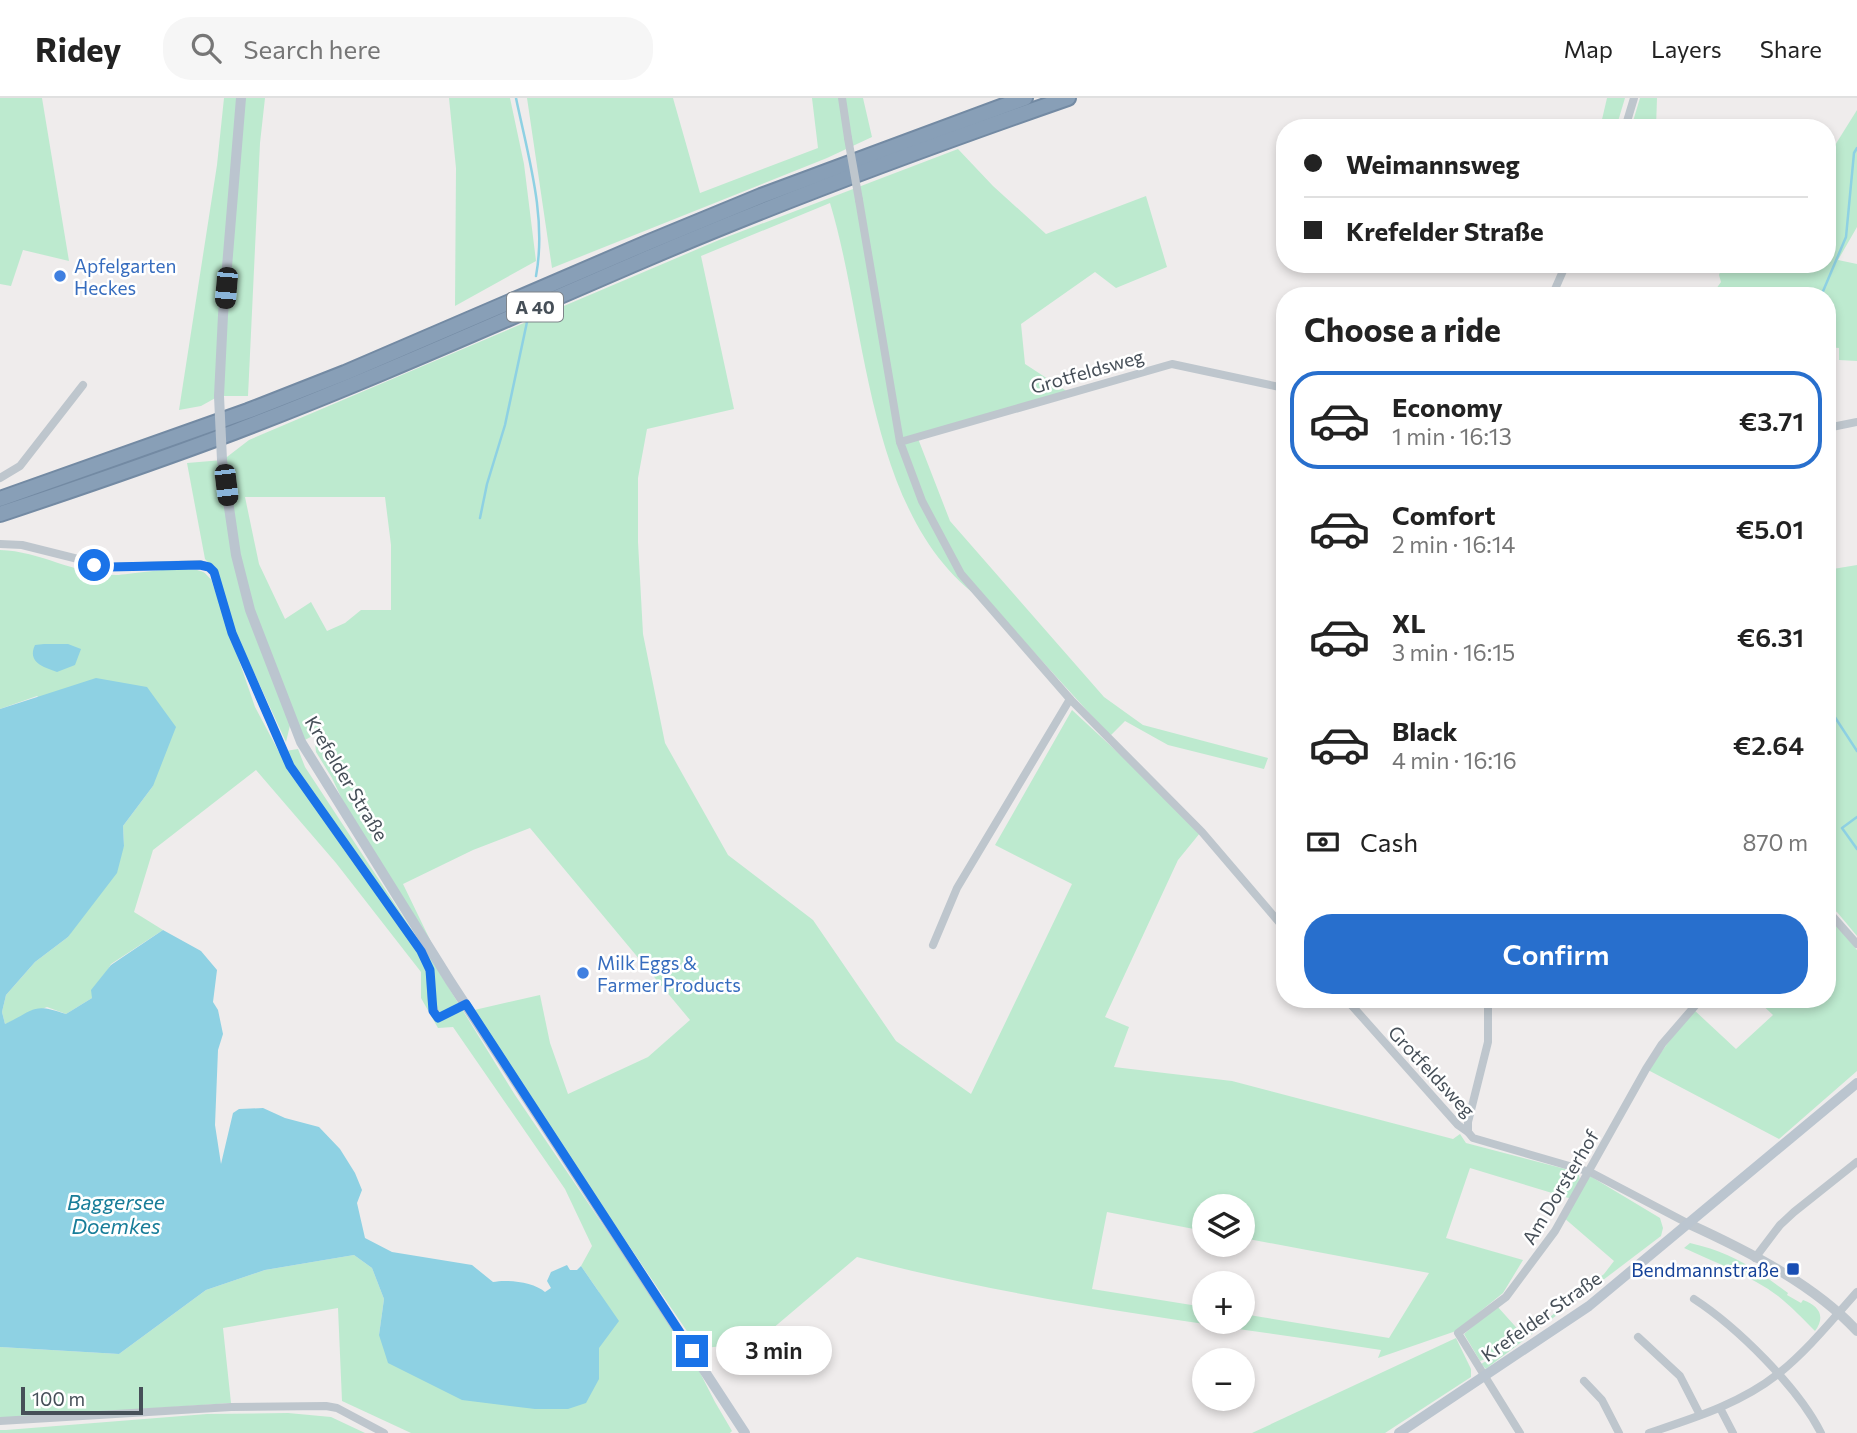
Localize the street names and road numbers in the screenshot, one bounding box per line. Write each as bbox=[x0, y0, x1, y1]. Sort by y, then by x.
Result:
road number: A 40 bbox=[507, 292, 563, 322]
street label: Grotfeldsweg bbox=[1028, 344, 1146, 398]
street label: Krefelder Straße bbox=[301, 711, 393, 845]
street label: Grotfeldsweg bbox=[1384, 1020, 1480, 1122]
street label: Am Dorsterhof bbox=[1517, 1125, 1603, 1248]
street label: Krefelder Straße bbox=[1476, 1266, 1606, 1366]

